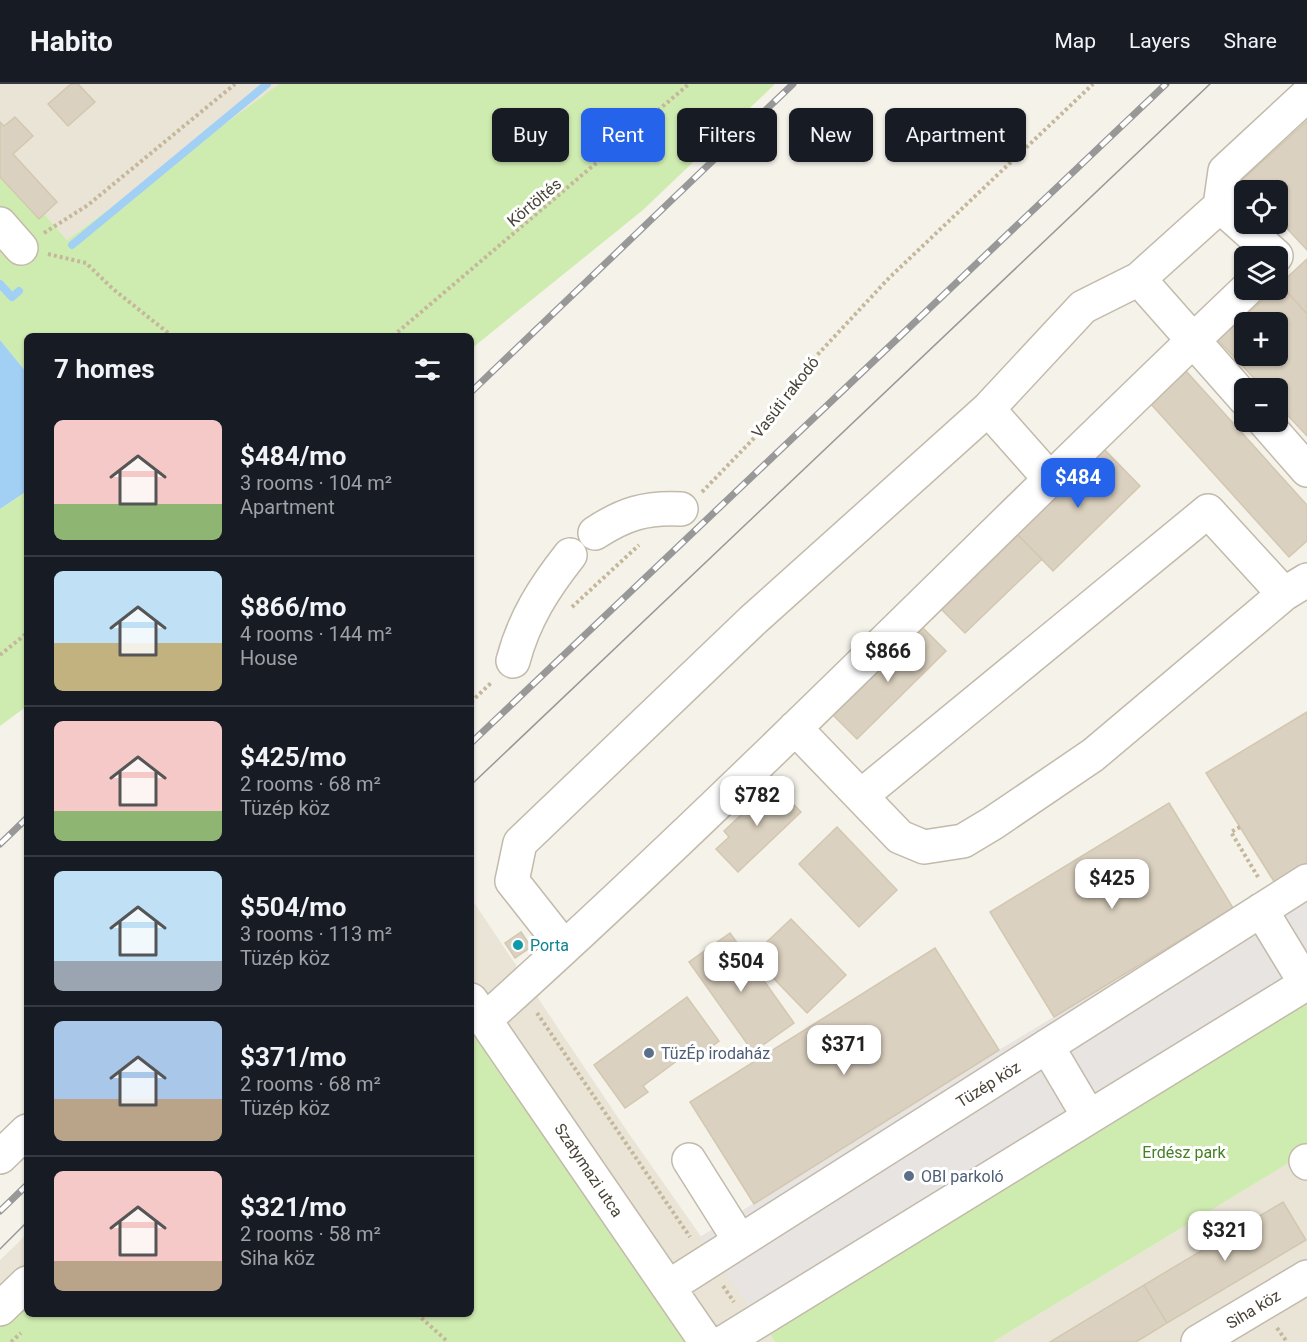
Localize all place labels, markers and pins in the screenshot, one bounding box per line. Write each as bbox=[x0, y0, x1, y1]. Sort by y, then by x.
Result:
pin: $484 bbox=[1042, 458, 1114, 509]
pin: $866 bbox=[852, 632, 924, 683]
pin: $782 bbox=[721, 776, 793, 827]
pin: $425 bbox=[1076, 859, 1148, 910]
place label: Porta bbox=[530, 936, 569, 955]
marker: Porta bbox=[511, 938, 525, 952]
pin: $504 bbox=[705, 942, 777, 993]
pin: $371 bbox=[808, 1025, 880, 1076]
place label: TüzÉp irodaház bbox=[661, 1044, 770, 1063]
marker: TüzÉp irodaház bbox=[642, 1046, 656, 1060]
place label: OBI parkoló bbox=[921, 1167, 1004, 1186]
marker: OBI parkoló bbox=[902, 1169, 916, 1183]
pin: $321 bbox=[1189, 1211, 1261, 1262]

